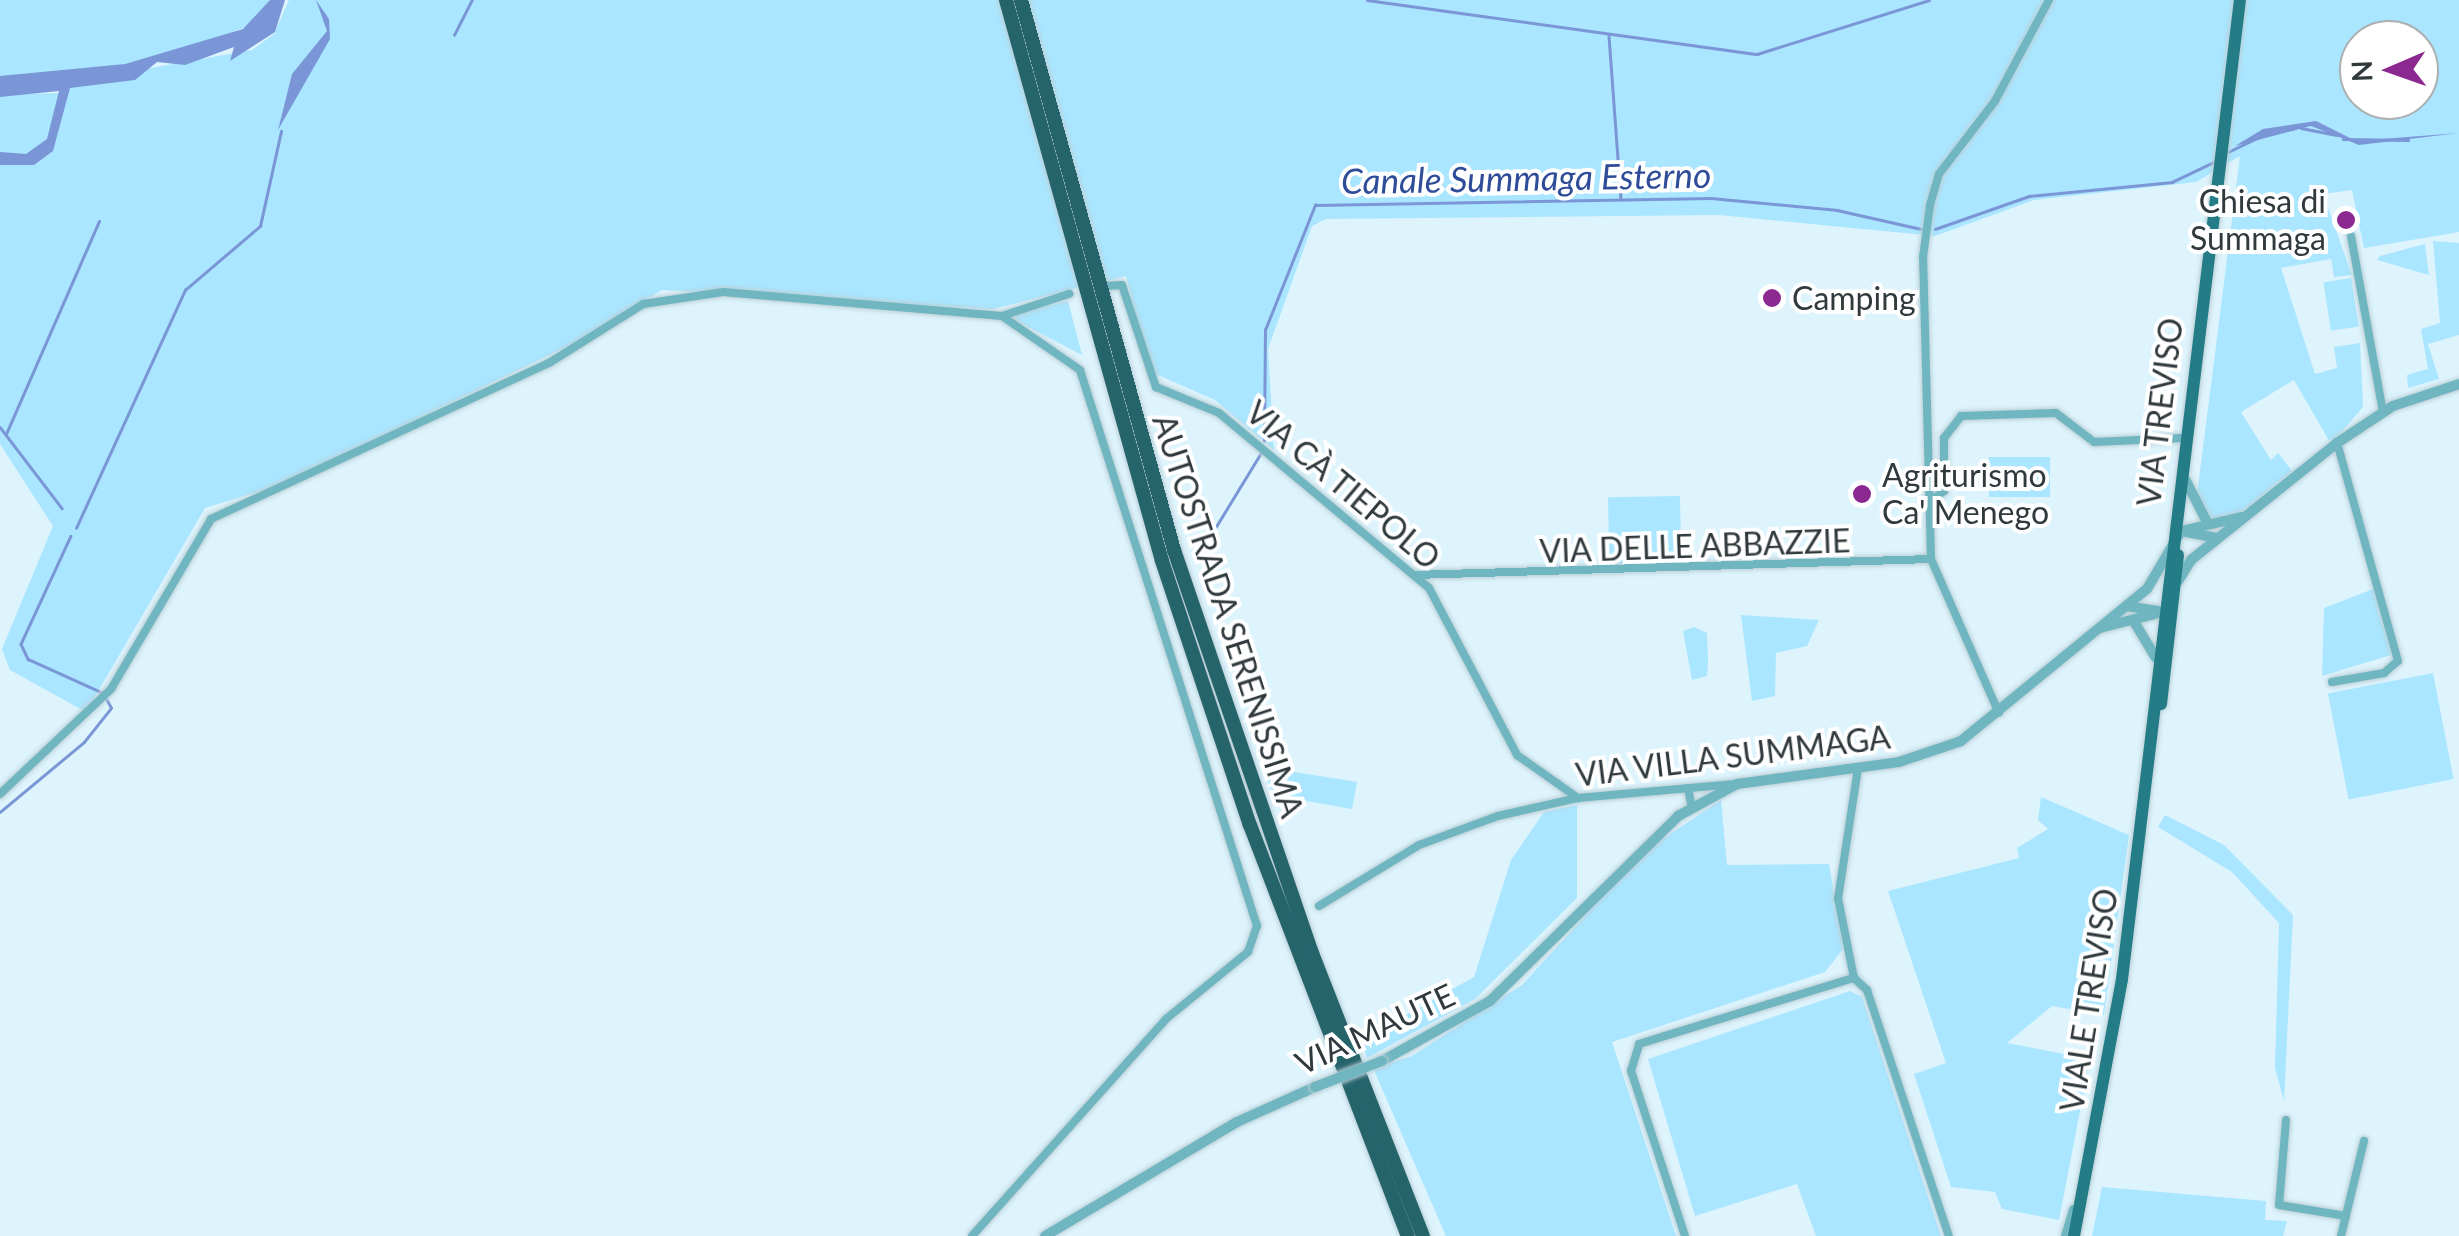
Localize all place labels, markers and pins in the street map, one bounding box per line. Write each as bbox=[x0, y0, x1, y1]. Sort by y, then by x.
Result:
place label: Chiesa di Summaga bbox=[2190, 183, 2326, 258]
marker: Chiesa di Summaga bbox=[2335, 209, 2357, 231]
place label: Camping bbox=[1792, 279, 1916, 317]
marker: Camping bbox=[1761, 287, 1783, 309]
place label: Agriturismo Ca' Menego bbox=[1882, 457, 2049, 532]
marker: Agriturismo Ca' Menego bbox=[1851, 483, 1873, 505]

